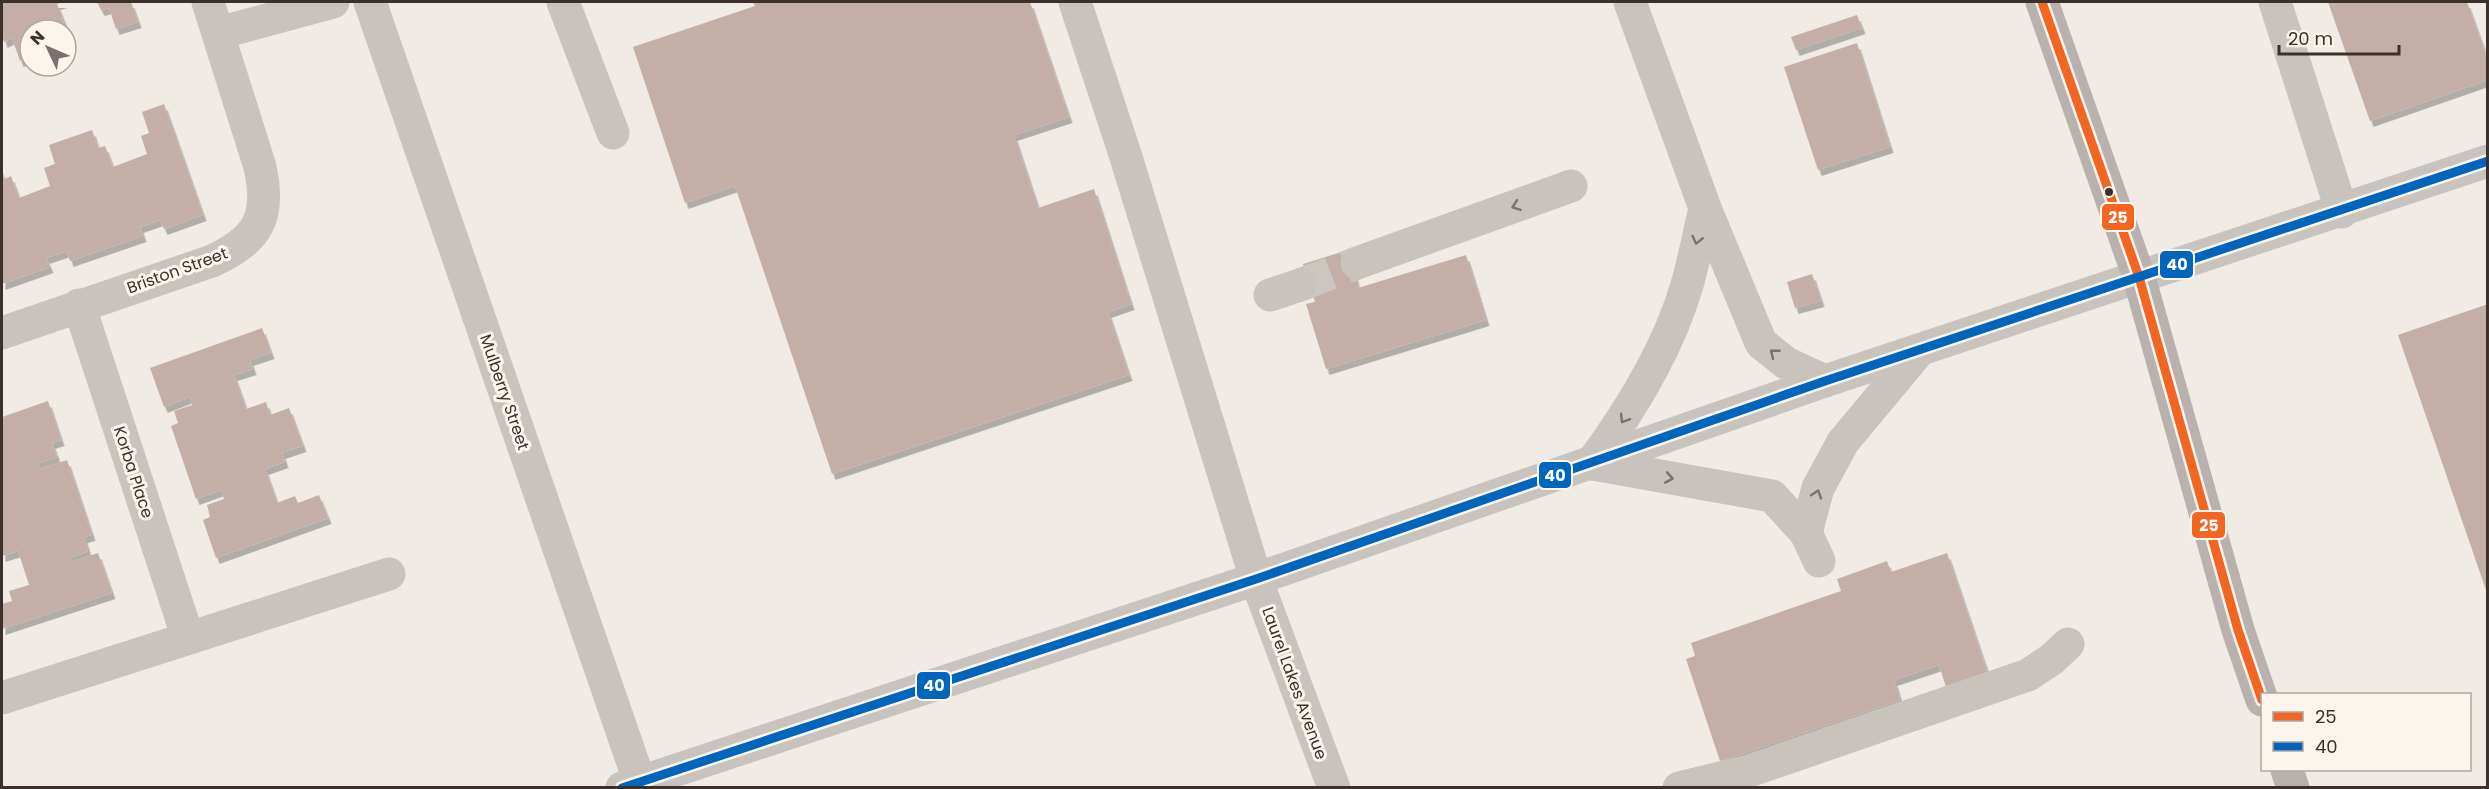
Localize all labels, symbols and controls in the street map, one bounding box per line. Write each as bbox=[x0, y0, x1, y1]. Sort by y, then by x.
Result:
north arrow bbox=[18, 18, 78, 78]
scale bar bbox=[2279, 18, 2399, 56]
text: N bbox=[25, 26, 50, 50]
text: 20 m bbox=[2288, 26, 2333, 51]
unlabelled marker bbox=[2103, 186, 2115, 198]
one-way arrow bbox=[1511, 199, 1522, 211]
line badge: 25 bbox=[2101, 203, 2135, 231]
text: 25 bbox=[2108, 206, 2128, 229]
one-way arrow bbox=[1692, 235, 1705, 245]
street label: Briston Street bbox=[124, 242, 231, 299]
line badge: 40 bbox=[2159, 250, 2194, 279]
text: 40 bbox=[2166, 253, 2188, 276]
street label: Mulberry Street bbox=[474, 331, 535, 453]
one-way arrow bbox=[1770, 350, 1781, 361]
one-way arrow bbox=[1619, 413, 1631, 423]
street label: Korba Place bbox=[108, 423, 159, 521]
line badge: 40 bbox=[1538, 461, 1572, 489]
text: 40 bbox=[1544, 464, 1566, 487]
one-way arrow bbox=[1664, 471, 1674, 484]
one-way arrow bbox=[1810, 489, 1822, 500]
line badge: 25 bbox=[2191, 511, 2226, 539]
text: 25 bbox=[2199, 514, 2219, 537]
street label: Laurel Lakes Avenue bbox=[1256, 604, 1333, 763]
line badge: 40 bbox=[916, 671, 951, 700]
text: 40 bbox=[923, 674, 945, 697]
legend bbox=[2261, 693, 2471, 771]
text: 25 bbox=[2315, 704, 2337, 729]
text: 40 bbox=[2315, 734, 2338, 759]

